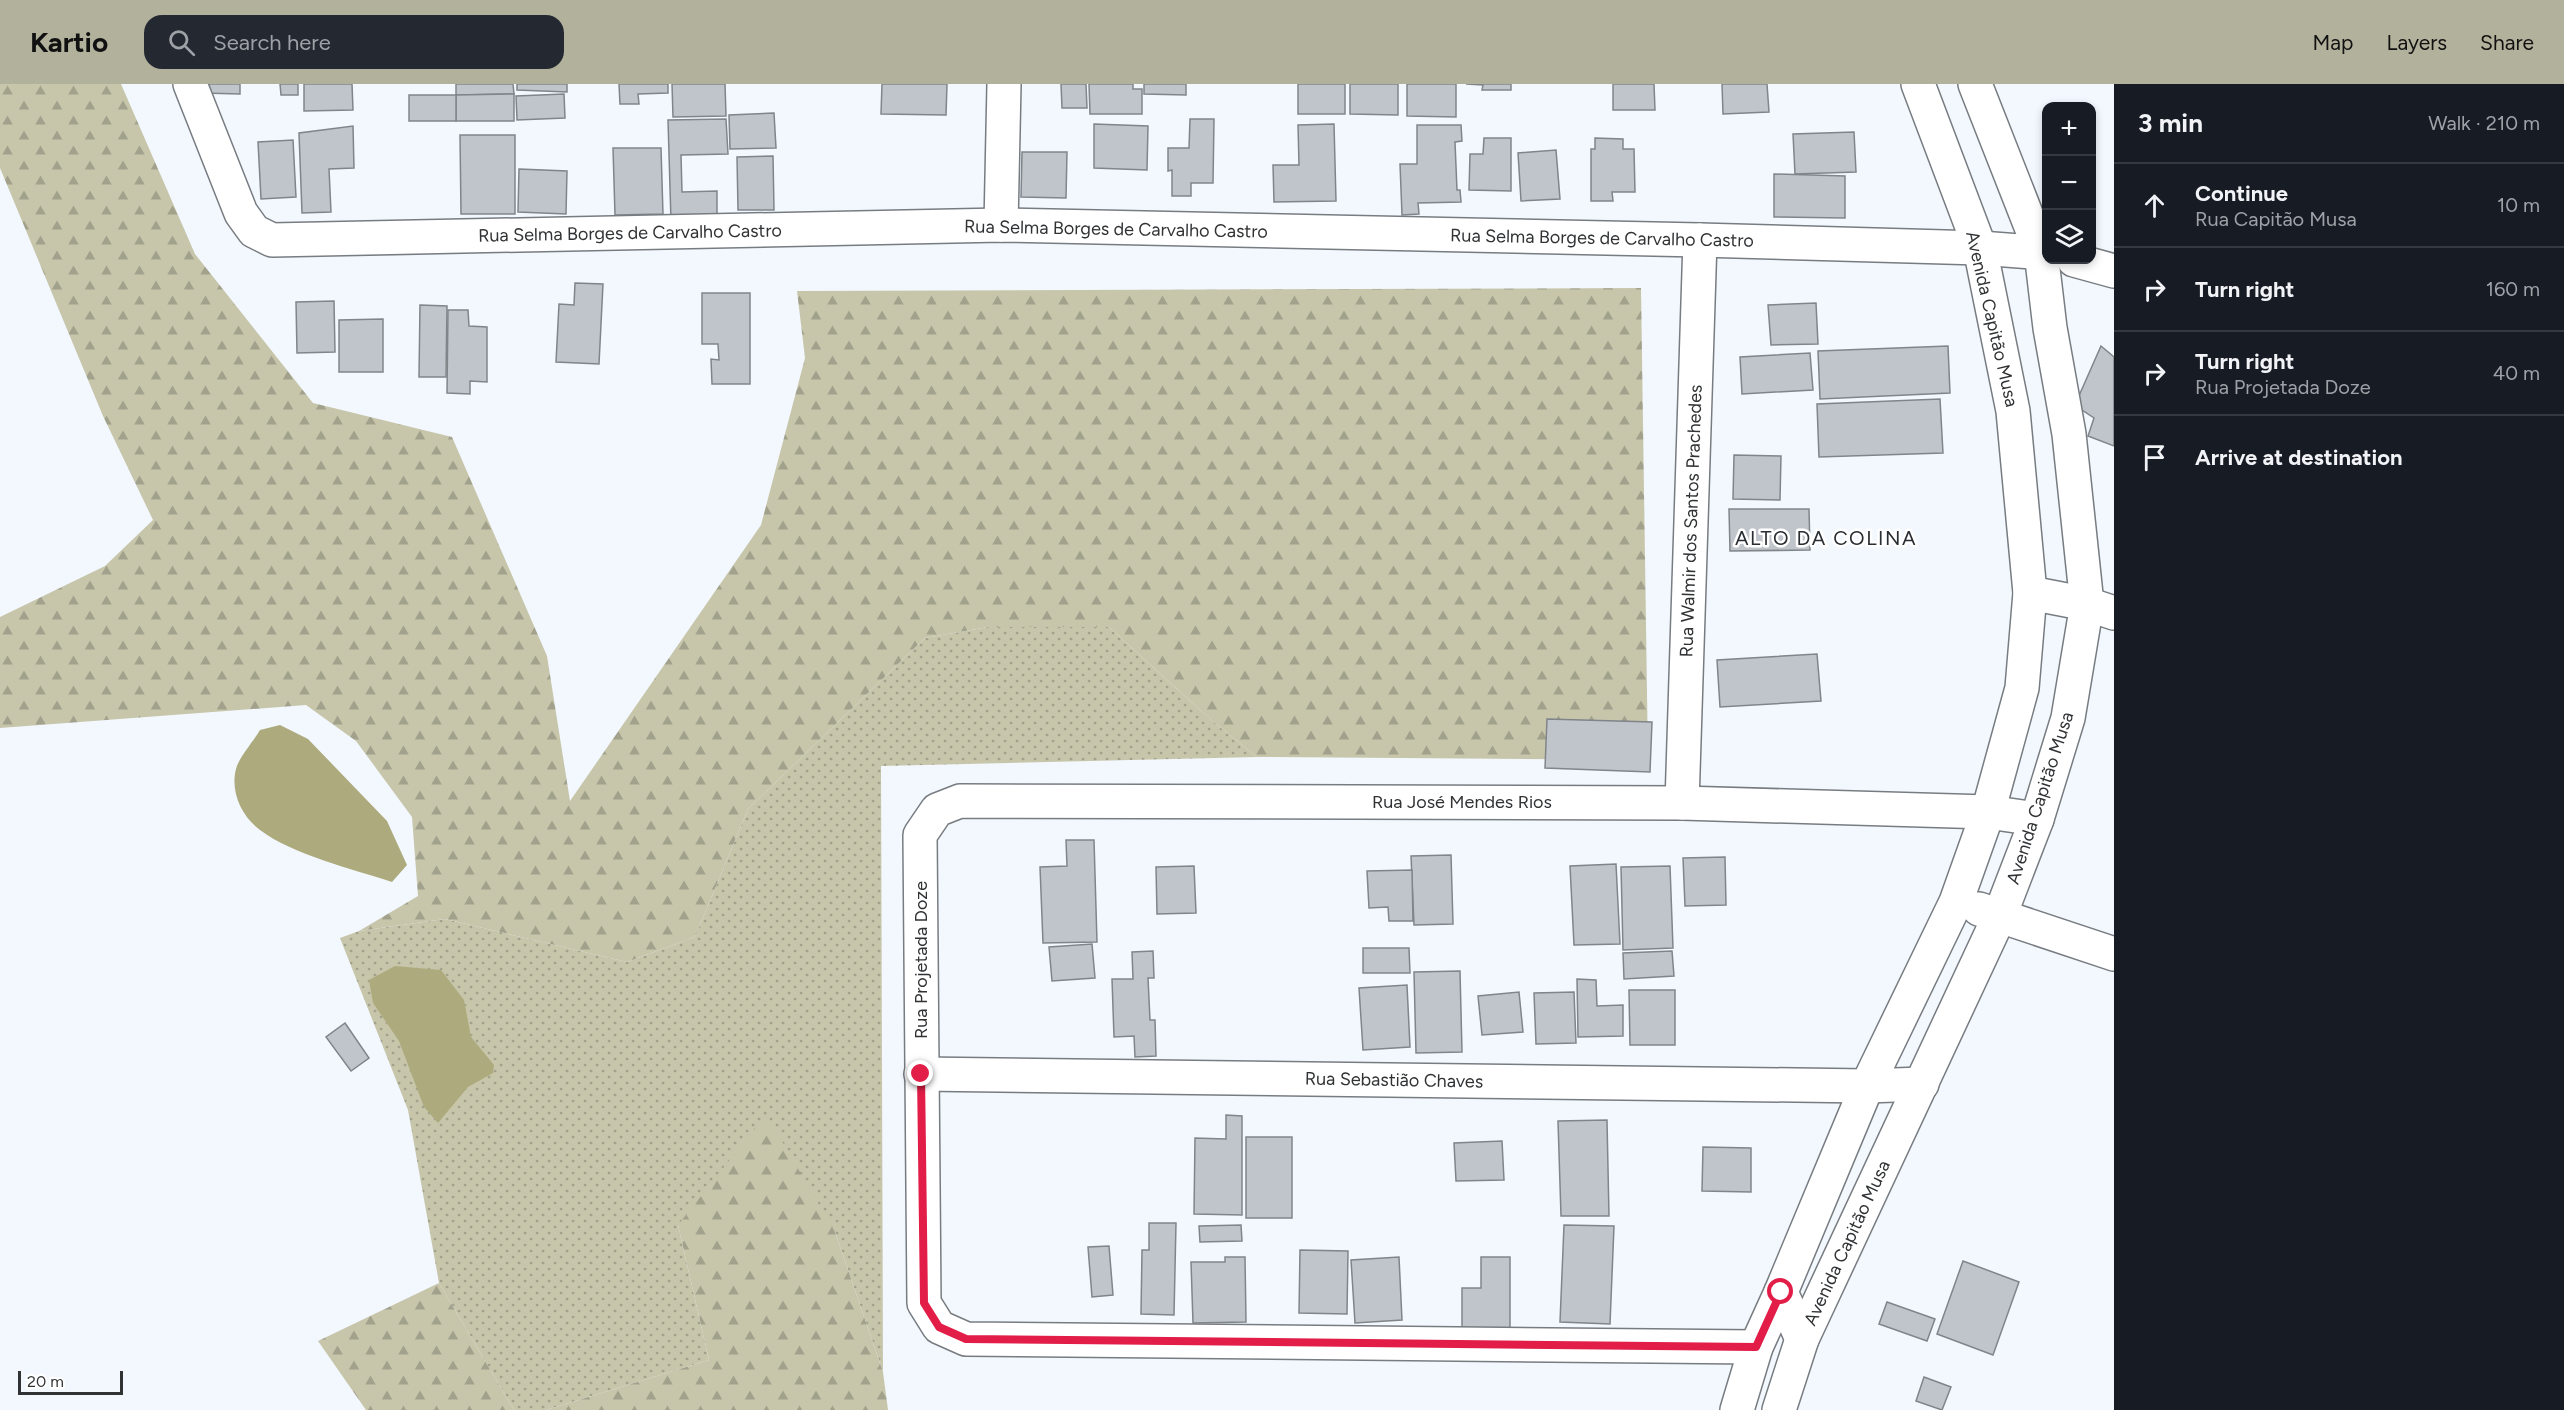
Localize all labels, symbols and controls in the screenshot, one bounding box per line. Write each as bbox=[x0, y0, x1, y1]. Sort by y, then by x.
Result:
search box bbox=[144, 15, 564, 69]
text: Kartio bbox=[30, 25, 108, 59]
icon: search bbox=[165, 26, 198, 59]
text: Search here bbox=[213, 29, 331, 56]
text: Map bbox=[2313, 30, 2353, 55]
text: Layers bbox=[2386, 30, 2447, 55]
text: Share bbox=[2480, 30, 2534, 55]
map controls bbox=[2042, 102, 2096, 264]
button: + bbox=[2042, 102, 2096, 156]
text: 3 min bbox=[2138, 107, 2203, 139]
text: Walk · 210 m bbox=[2428, 111, 2540, 135]
button: − bbox=[2042, 156, 2096, 210]
text: Continue bbox=[2195, 180, 2288, 207]
icon: ahead bbox=[2138, 189, 2171, 222]
text: 10 m bbox=[2497, 193, 2540, 217]
text: Rua Capitão Musa bbox=[2195, 207, 2357, 231]
button: layers bbox=[2042, 210, 2096, 264]
street label: Rua Selma Borges de Carvalho Castro bbox=[964, 215, 1268, 243]
street label: Rua Selma Borges de Carvalho Castro bbox=[478, 219, 782, 247]
street label: Rua Selma Borges de Carvalho Castro bbox=[1450, 224, 1754, 252]
street label: Avenida Capitão Musa bbox=[1961, 229, 2023, 409]
icon: right bbox=[2138, 273, 2171, 306]
text: Turn right bbox=[2195, 276, 2294, 303]
text: 160 m bbox=[2486, 277, 2540, 301]
text: Turn right bbox=[2195, 348, 2294, 375]
icon: right bbox=[2138, 357, 2171, 390]
text: 40 m bbox=[2493, 361, 2540, 385]
text: Rua Projetada Doze bbox=[2195, 375, 2371, 399]
street label: Rua Walmir dos Santos Prachedes bbox=[1675, 384, 1707, 658]
icon: arrive bbox=[2138, 441, 2171, 474]
text: Arrive at destination bbox=[2195, 444, 2403, 471]
district label: ALTO DA COLINA bbox=[1735, 526, 1917, 550]
street label: Avenida Capitão Musa bbox=[2002, 709, 2078, 887]
street label: Rua José Mendes Rios bbox=[1372, 791, 1552, 813]
street label: Rua Projetada Doze bbox=[910, 881, 932, 1039]
route end bbox=[907, 1060, 933, 1086]
street label: Rua Sebastião Chaves bbox=[1305, 1067, 1483, 1093]
street label: Avenida Capitão Musa bbox=[1799, 1157, 1895, 1329]
route start bbox=[1767, 1278, 1793, 1304]
scale bar bbox=[18, 1368, 123, 1396]
text: 20 m bbox=[27, 1372, 64, 1391]

